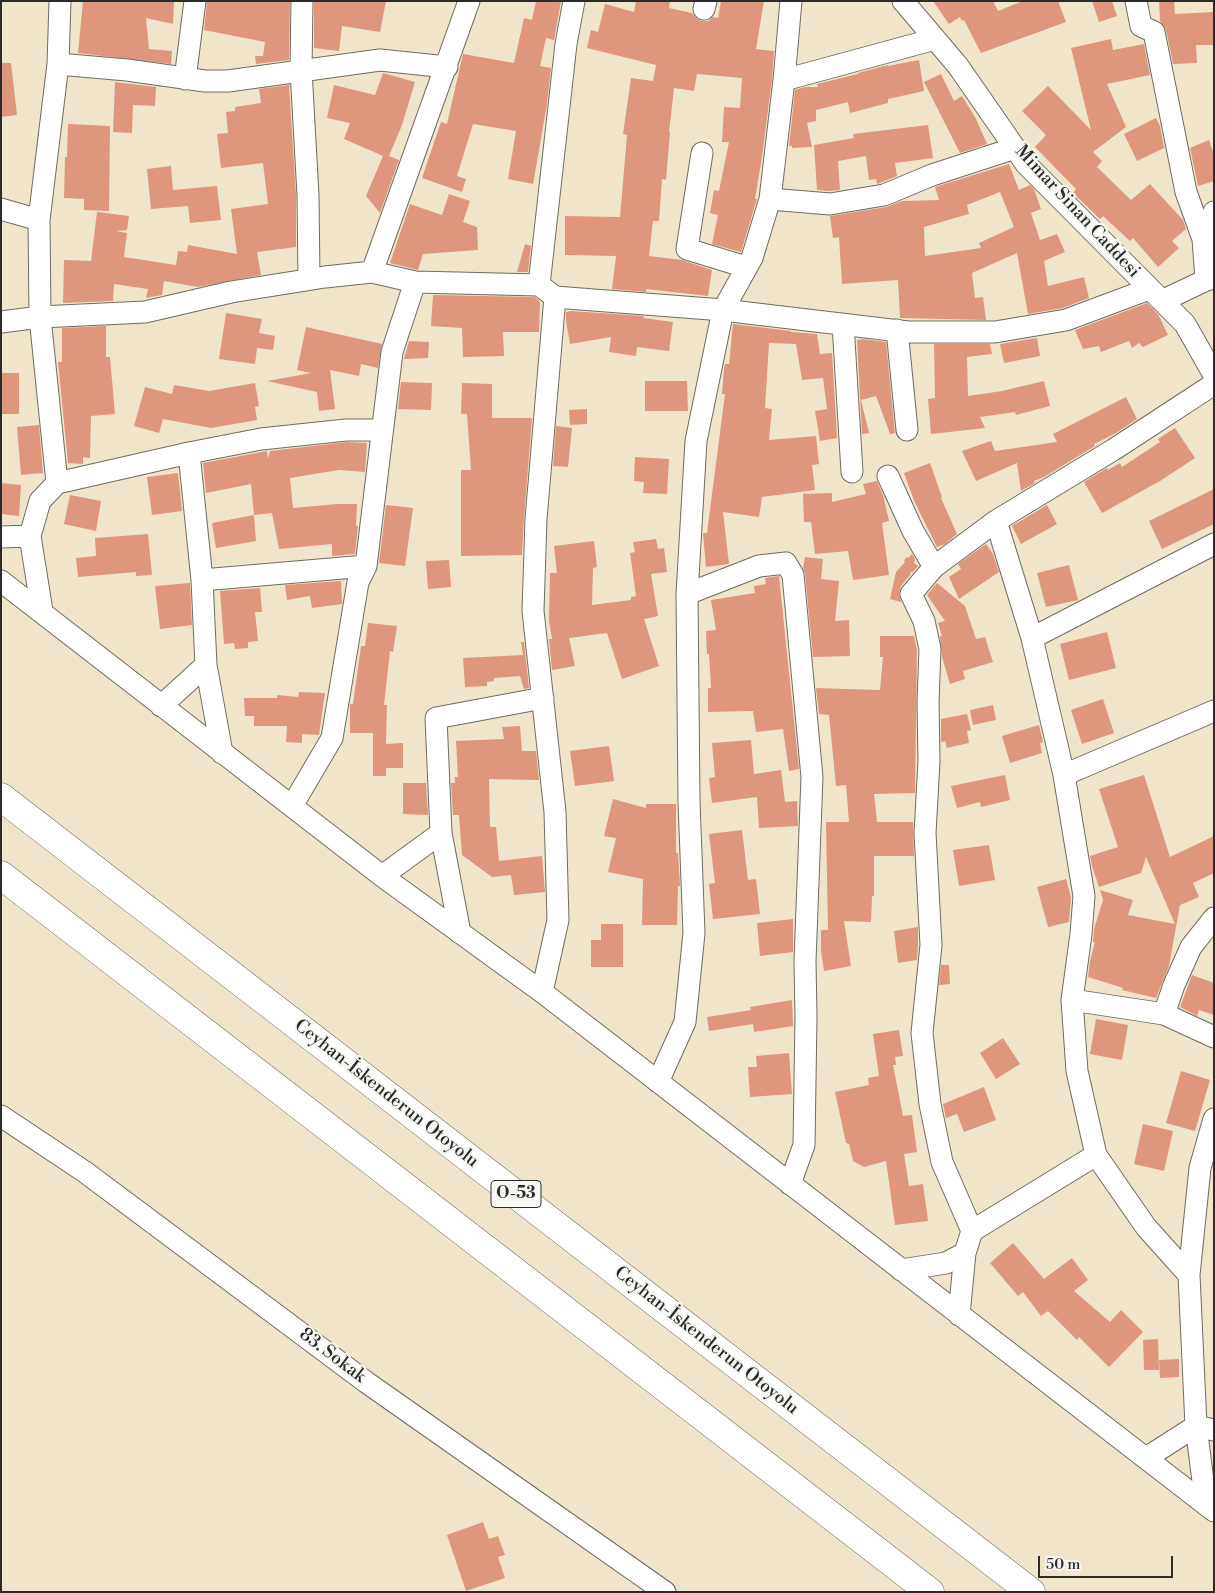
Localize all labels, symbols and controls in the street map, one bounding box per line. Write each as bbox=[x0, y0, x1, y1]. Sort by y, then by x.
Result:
street label: Mimar Sinan Caddesi bbox=[1010, 141, 1144, 283]
street label: Ceyhan-İskenderun Otoyolu bbox=[290, 1015, 482, 1173]
road number: O-53 bbox=[491, 1180, 541, 1208]
street label: Ceyhan-İskenderun Otoyolu bbox=[610, 1262, 802, 1420]
street label: 83. Sokak bbox=[294, 1324, 370, 1388]
scale bar bbox=[1040, 1546, 1175, 1578]
text: 50 m bbox=[1046, 1555, 1080, 1574]

